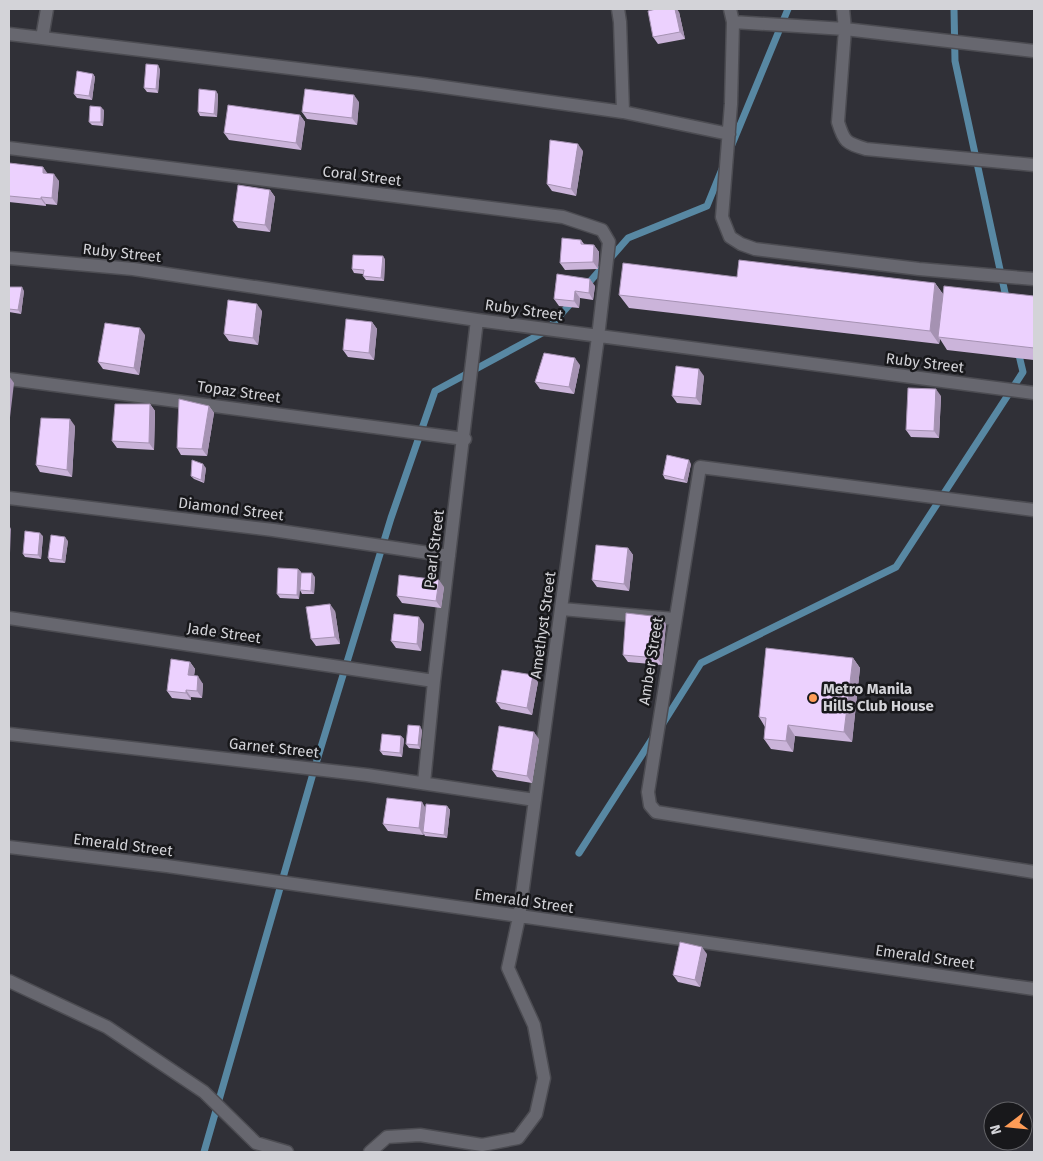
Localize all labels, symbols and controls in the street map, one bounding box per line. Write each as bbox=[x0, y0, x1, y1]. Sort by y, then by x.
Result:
street label: Coral Street bbox=[322, 162, 403, 190]
street label: Ruby Street bbox=[82, 240, 163, 266]
street label: Ruby Street bbox=[484, 296, 565, 324]
street label: Ruby Street bbox=[885, 349, 966, 377]
street label: Topaz Street bbox=[196, 377, 282, 407]
street label: Diamond Street bbox=[177, 494, 285, 524]
street label: Pearl Street bbox=[420, 508, 448, 589]
street label: Amethyst Street bbox=[527, 570, 560, 680]
street label: Amber Street bbox=[635, 615, 667, 706]
street label: Jade Street bbox=[186, 619, 263, 647]
place label: Metro Manila Hills Club House bbox=[823, 680, 934, 715]
marker: Metro Manila Hills Club House bbox=[807, 692, 819, 704]
street label: Garnet Street bbox=[228, 734, 321, 762]
street label: Emerald Street bbox=[72, 830, 174, 860]
street label: Emerald Street bbox=[473, 885, 575, 917]
street label: Emerald Street bbox=[874, 941, 976, 973]
north arrow bbox=[983, 1101, 1033, 1151]
text: N bbox=[987, 1123, 1005, 1136]

